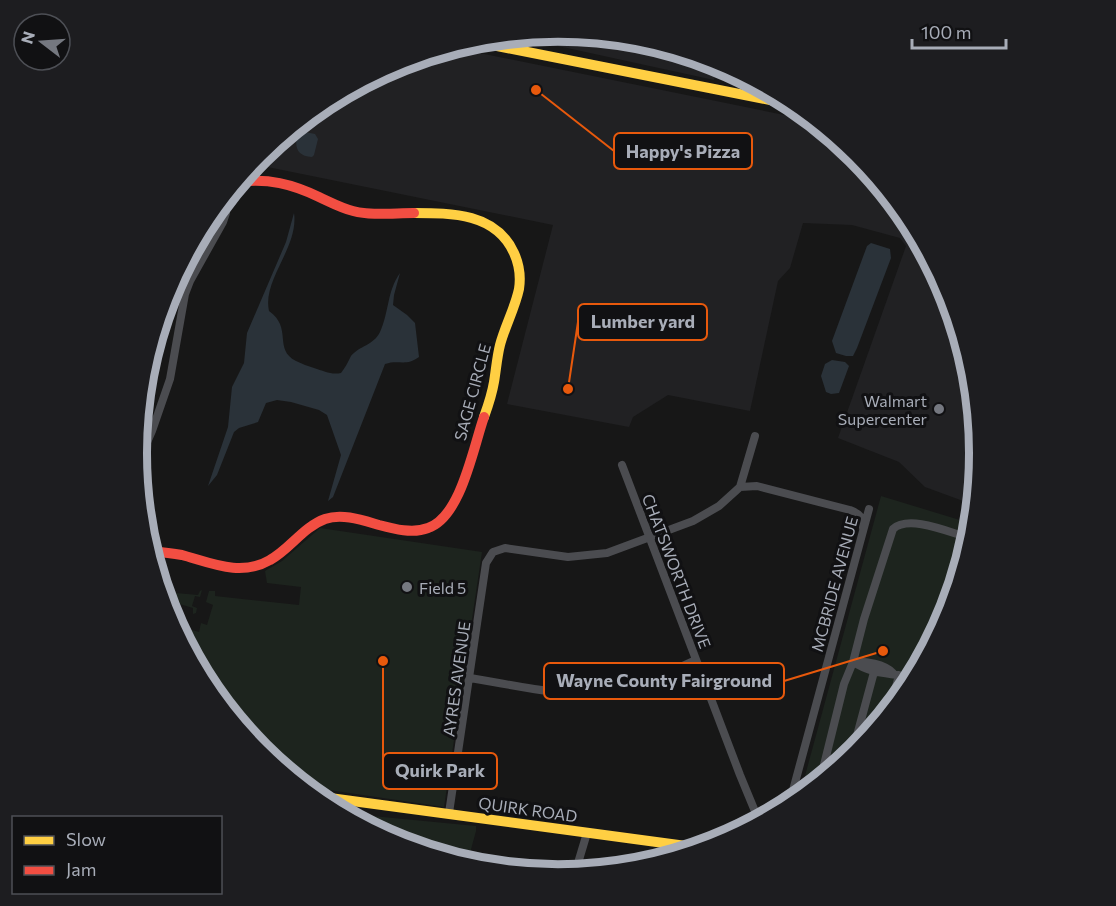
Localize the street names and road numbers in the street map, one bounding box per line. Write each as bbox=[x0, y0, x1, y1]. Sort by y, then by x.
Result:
street label: SAGE CIRCLE bbox=[450, 341, 494, 443]
street label: CHATSWORTH DRIVE bbox=[639, 491, 715, 651]
street label: MCBRIDE AVENUE bbox=[807, 514, 861, 654]
street label: AYRES AVENUE bbox=[438, 620, 474, 738]
street label: QUIRK ROAD bbox=[477, 793, 579, 825]

